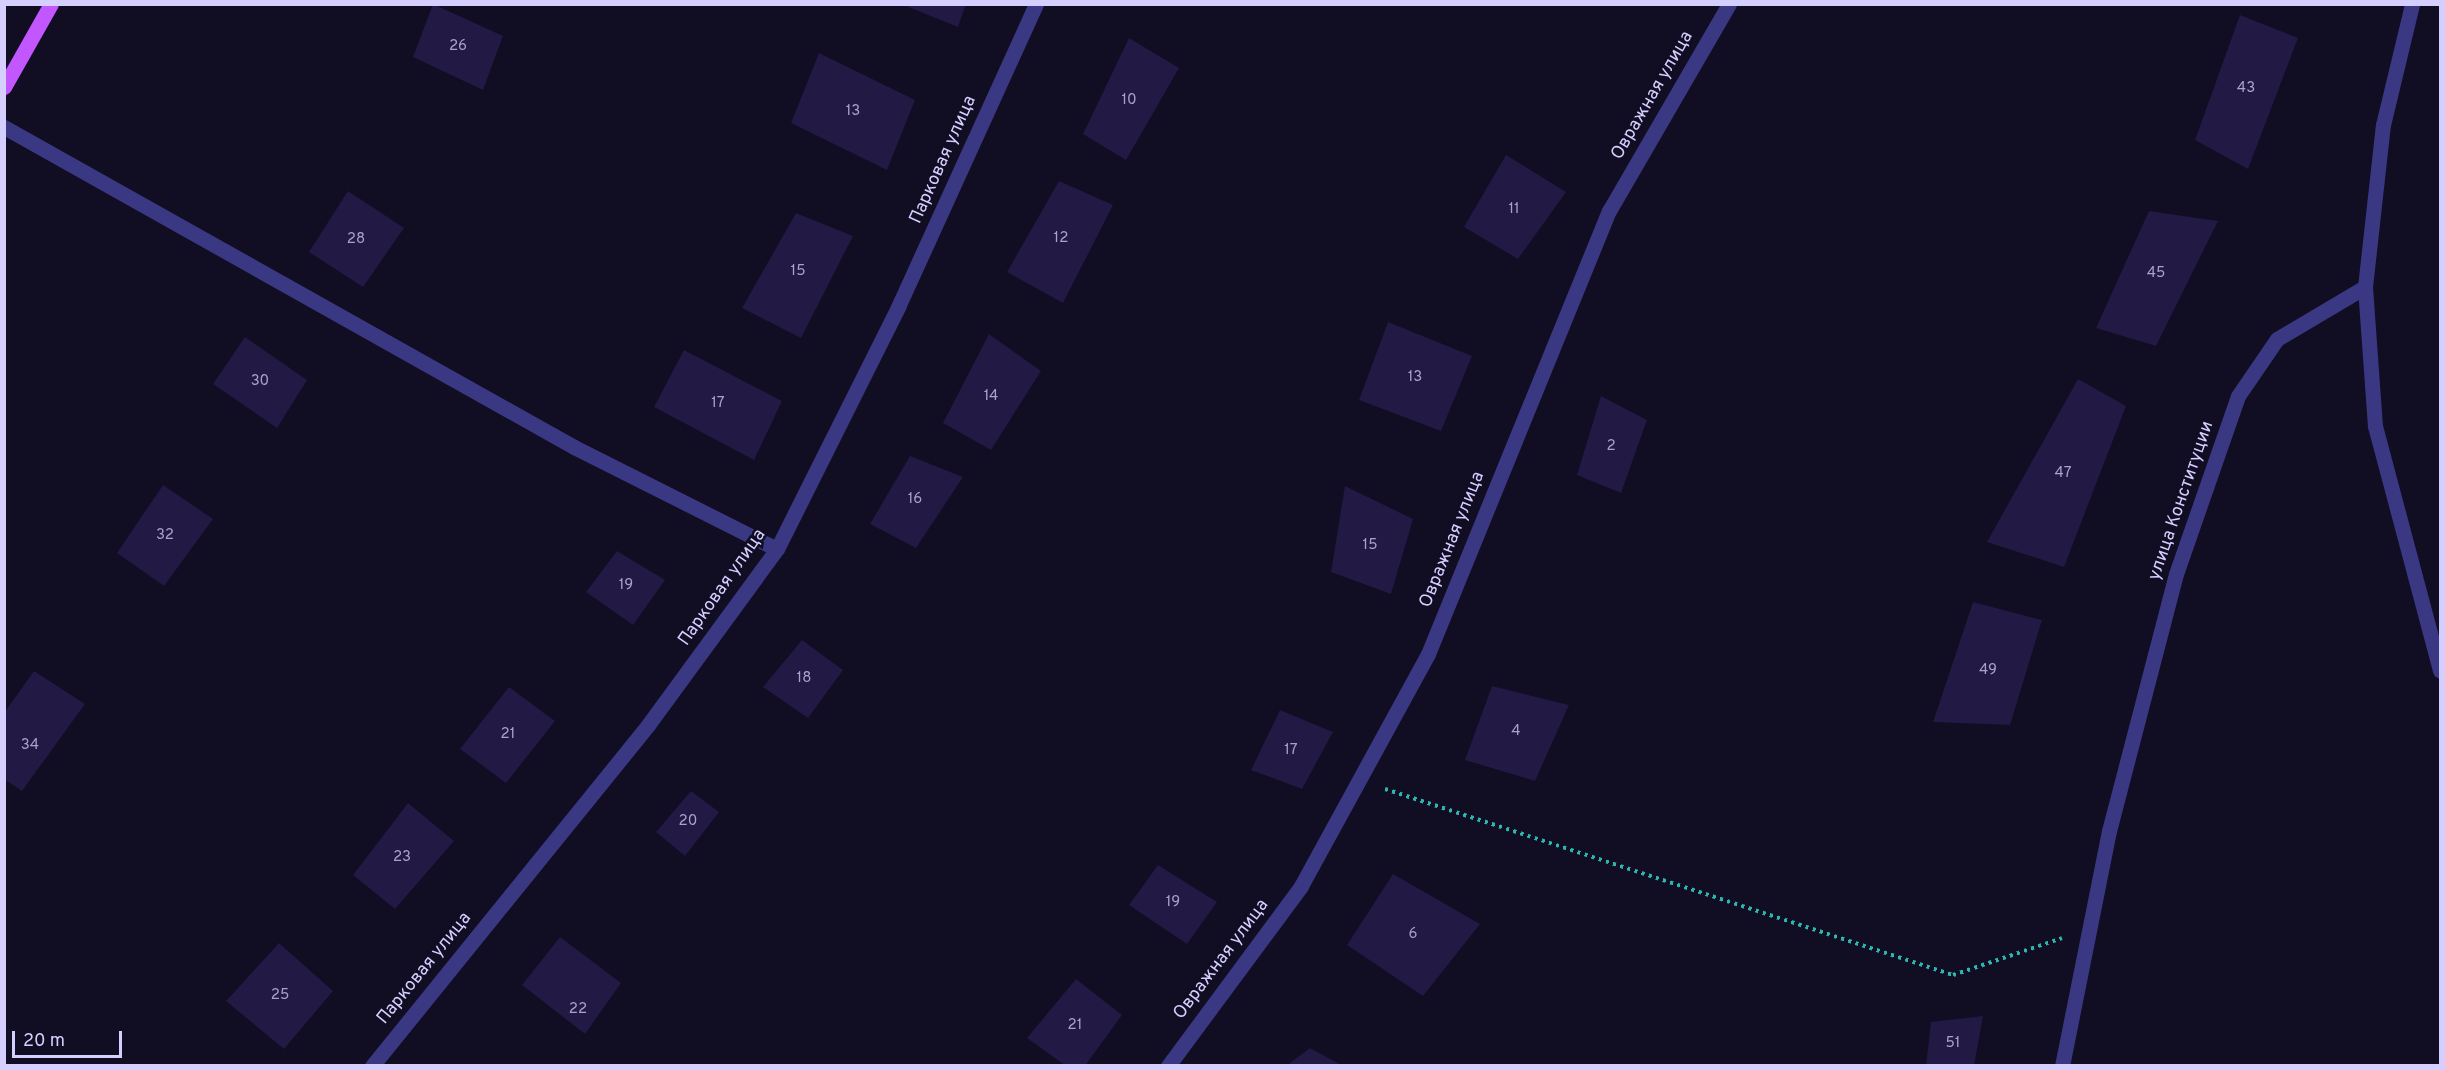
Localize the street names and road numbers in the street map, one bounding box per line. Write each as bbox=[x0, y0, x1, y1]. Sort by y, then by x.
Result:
street label: Овражная улица bbox=[1607, 28, 1699, 164]
street label: Парковая улица bbox=[906, 93, 982, 227]
street label: улица Конституции bbox=[2145, 418, 2219, 584]
street label: Овражная улица bbox=[1416, 469, 1490, 611]
street label: Парковая улица bbox=[675, 525, 771, 651]
street label: Овражная улица bbox=[1170, 896, 1274, 1024]
street label: Парковая улица bbox=[373, 909, 477, 1029]

